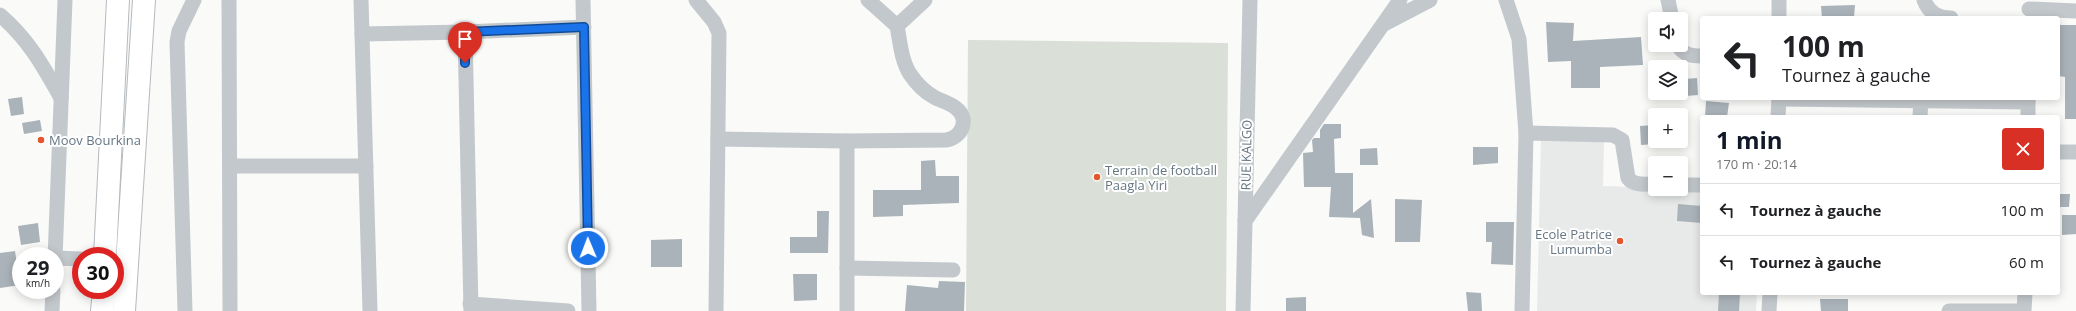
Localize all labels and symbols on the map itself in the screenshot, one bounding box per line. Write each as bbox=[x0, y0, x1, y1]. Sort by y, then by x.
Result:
pin bbox=[448, 22, 482, 63]
street label: RUE KALGO bbox=[1236, 120, 1256, 190]
place label: Moov Bourkina bbox=[49, 131, 141, 149]
marker: Moov Bourkina bbox=[36, 135, 46, 145]
place label: Terrain de football Paagla Yiri bbox=[1105, 161, 1217, 194]
marker: Terrain de football Paagla Yiri bbox=[1092, 172, 1102, 182]
place label: Ecole Patrice Lumumba bbox=[1535, 225, 1612, 258]
position arrow bbox=[567, 227, 609, 269]
marker: Ecole Patrice Lumumba bbox=[1615, 236, 1625, 246]
speed limit sign: 30 bbox=[72, 247, 124, 299]

